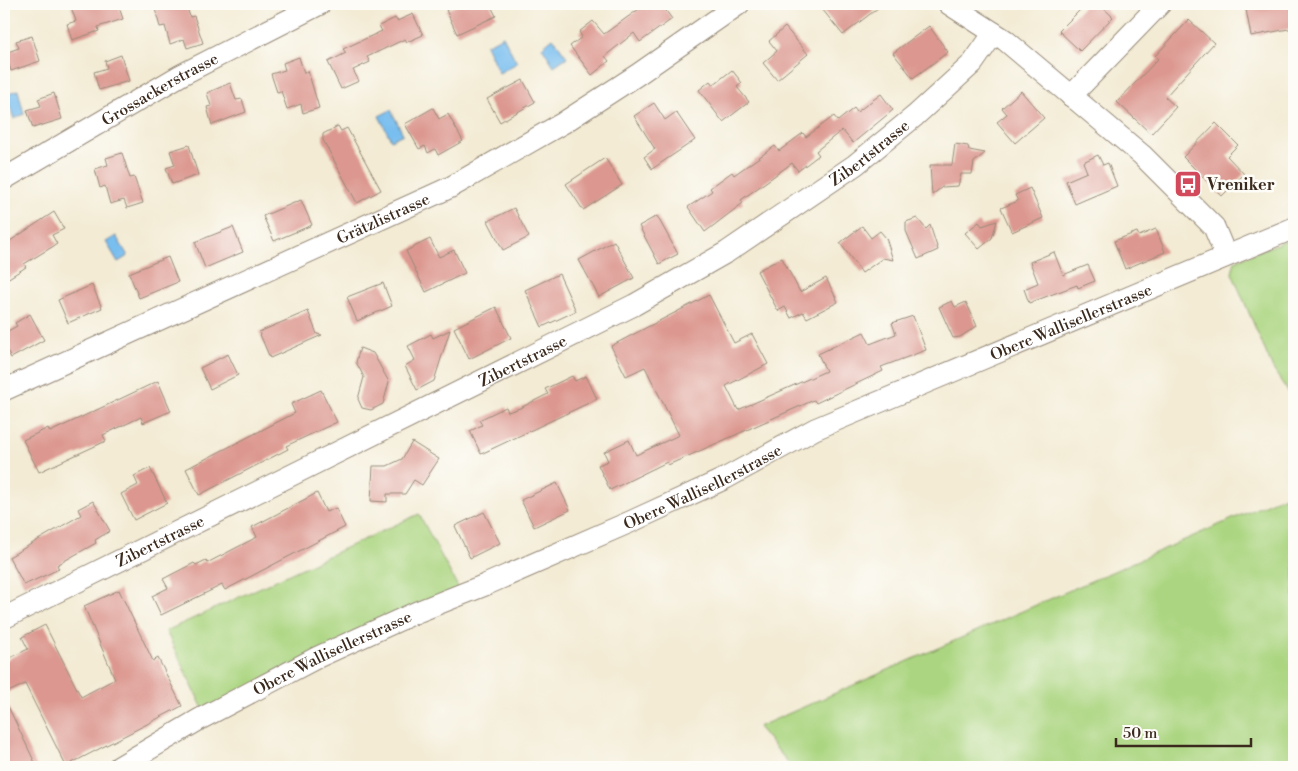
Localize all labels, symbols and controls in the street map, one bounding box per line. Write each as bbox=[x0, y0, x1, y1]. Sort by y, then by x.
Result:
street label: Grossackerstrasse bbox=[98, 49, 222, 130]
street label: Zibertstrasse bbox=[826, 116, 914, 191]
bus stop icon: Vreniker bbox=[1173, 169, 1203, 199]
place label: Vreniker bbox=[1206, 175, 1275, 195]
street label: Grätzlistrasse bbox=[333, 189, 433, 249]
street label: Obere Wallisellerstrasse bbox=[987, 280, 1155, 365]
street label: Zibertstrasse bbox=[476, 331, 570, 392]
street label: Obere Wallisellerstrasse bbox=[621, 440, 785, 535]
street label: Zibertstrasse bbox=[113, 511, 208, 572]
street label: Obere Wallisellerstrasse bbox=[250, 607, 415, 700]
scale bar bbox=[1116, 716, 1250, 748]
text: 50 m bbox=[1123, 724, 1157, 743]

